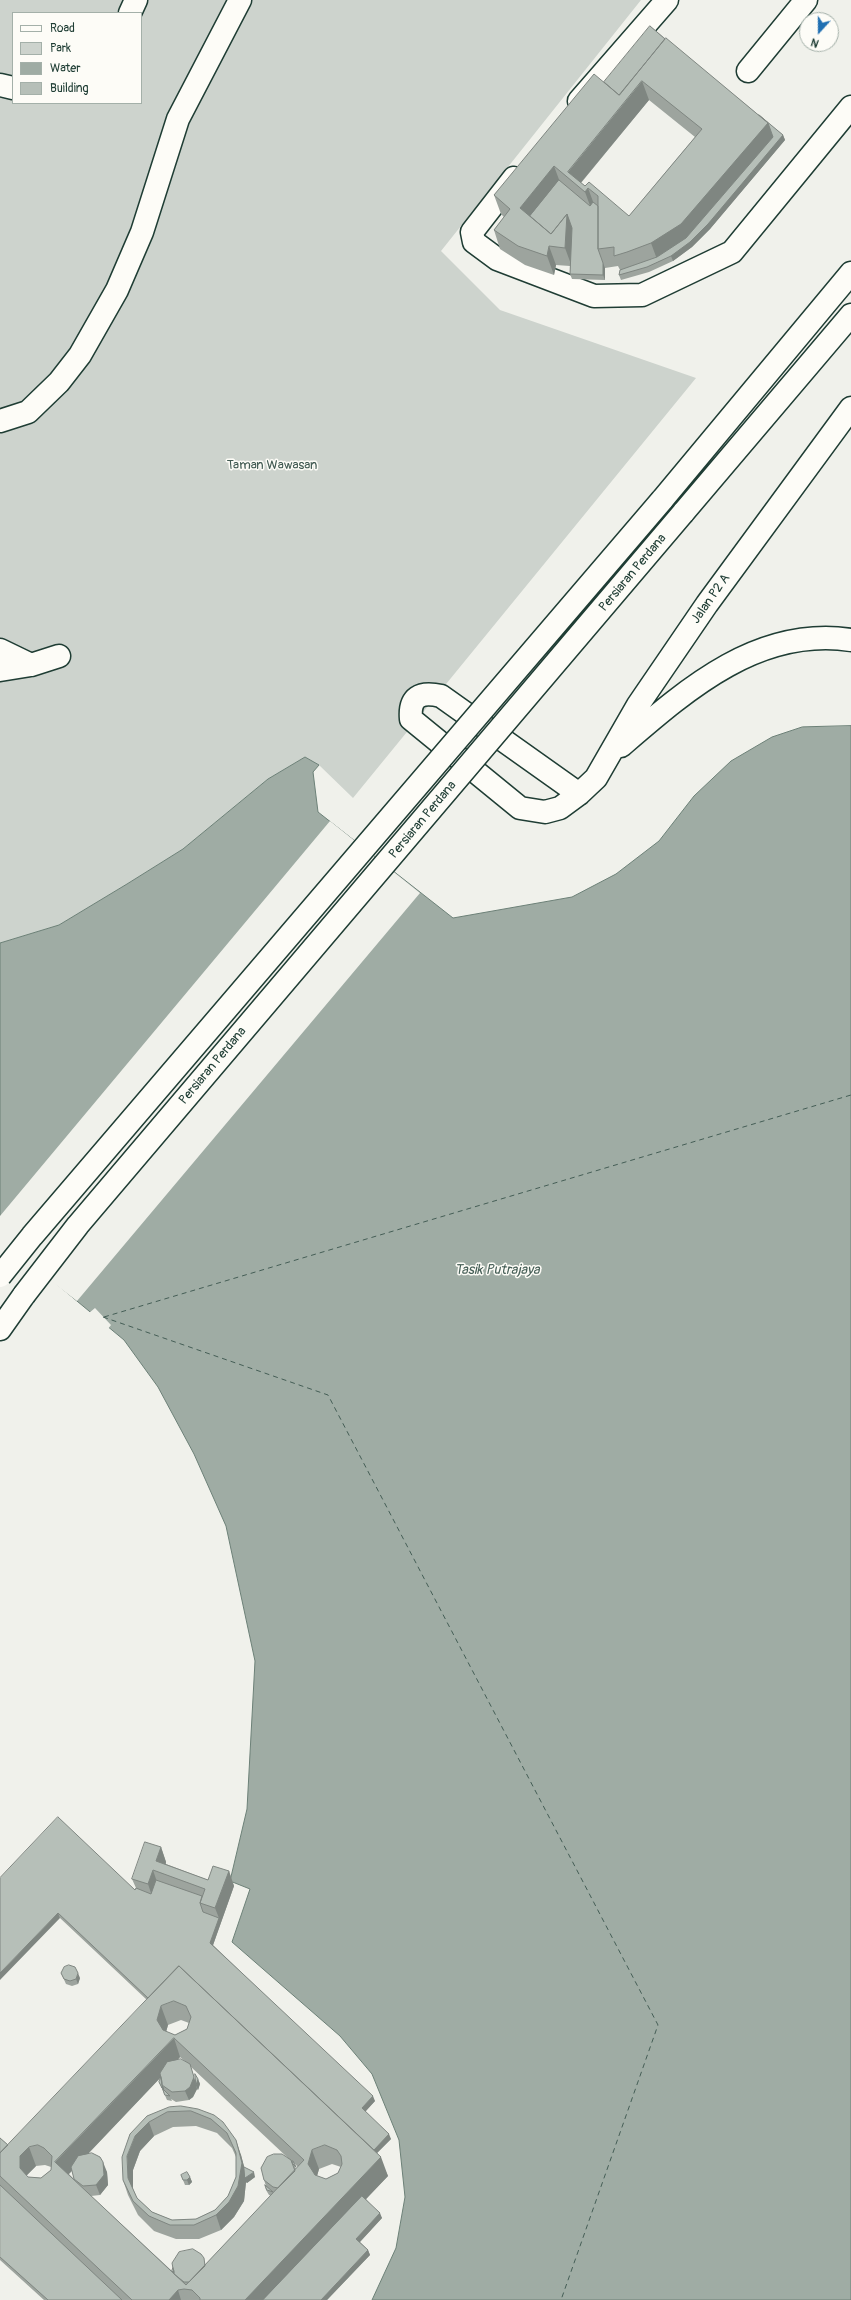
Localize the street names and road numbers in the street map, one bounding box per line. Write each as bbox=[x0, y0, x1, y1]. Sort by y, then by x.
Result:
street label: Persiaran Perdana bbox=[596, 531, 670, 615]
street label: Jalan P2 A bbox=[688, 571, 734, 627]
street label: Persiaran Perdana bbox=[386, 778, 460, 862]
street label: Persiaran Perdana bbox=[176, 1024, 250, 1108]

